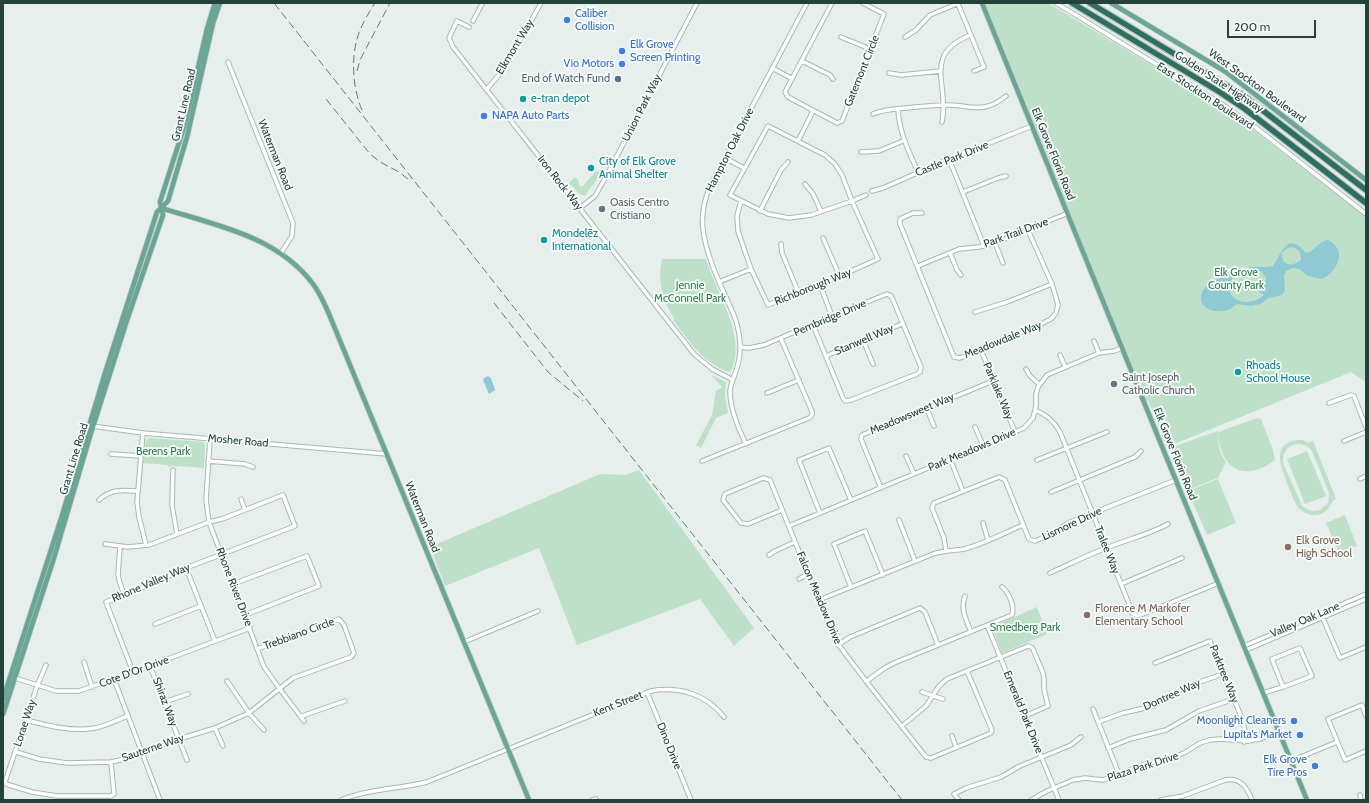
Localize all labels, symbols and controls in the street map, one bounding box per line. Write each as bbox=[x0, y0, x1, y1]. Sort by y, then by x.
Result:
place label: Caliber Collision bbox=[575, 7, 614, 33]
scale bar bbox=[1229, 12, 1318, 38]
marker: Caliber Collision bbox=[562, 15, 572, 25]
street label: Elkmont Way bbox=[493, 17, 537, 77]
text: 200 m bbox=[1234, 19, 1270, 34]
street label: Gatemont Circle bbox=[842, 33, 882, 109]
place label: Elk Grove Screen Printing bbox=[630, 38, 700, 64]
marker: Elk Grove Screen Printing bbox=[617, 46, 627, 56]
street label: West Stockton Boulevard bbox=[1206, 46, 1308, 126]
street label: Golden State Highway bbox=[1172, 48, 1266, 116]
place label: Vio Motors bbox=[563, 57, 614, 71]
marker: Vio Motors bbox=[617, 59, 627, 69]
street label: East Stockton Boulevard bbox=[1154, 60, 1256, 132]
street label: Grant Line Road bbox=[169, 67, 199, 143]
place label: End of Watch Fund bbox=[522, 72, 610, 86]
street label: Union Park Way bbox=[619, 72, 665, 144]
marker: End of Watch Fund bbox=[613, 74, 623, 84]
place label: e-tran depot bbox=[531, 92, 590, 106]
marker: e-tran depot bbox=[518, 94, 528, 104]
street label: Hampton Oak Drive bbox=[703, 106, 757, 194]
street label: Elk Grove Florin Road bbox=[1028, 106, 1078, 202]
place label: NAPA Auto Parts bbox=[492, 109, 569, 123]
marker: NAPA Auto Parts bbox=[479, 111, 489, 121]
street label: Waterman Road bbox=[255, 118, 295, 192]
street label: Castle Park Drive bbox=[913, 138, 991, 180]
street label: Iron Rock Way bbox=[534, 153, 586, 213]
place label: City of Elk Grove Animal Shelter bbox=[599, 155, 676, 181]
marker: City of Elk Grove Animal Shelter bbox=[586, 163, 596, 173]
place label: Oasis Centro Cristiano bbox=[610, 196, 669, 222]
marker: Oasis Centro Cristiano bbox=[597, 204, 607, 214]
street label: Park Trail Drive bbox=[982, 215, 1050, 251]
place label: Mondelēz International bbox=[552, 227, 611, 253]
marker: Mondelēz International bbox=[539, 235, 549, 245]
street label: Richborough Way bbox=[773, 266, 853, 308]
park label: Elk Grove County Park bbox=[1208, 266, 1264, 292]
park label: Jennie McConnell Park bbox=[654, 279, 726, 305]
street label: Pembridge Drive bbox=[792, 297, 868, 339]
street label: Meadowdale Way bbox=[962, 318, 1044, 362]
street label: Stanwell Way bbox=[832, 322, 896, 358]
place label: Rhoads School House bbox=[1246, 359, 1310, 385]
street label: Parklake Way bbox=[980, 360, 1016, 422]
marker: Rhoads School House bbox=[1233, 367, 1243, 377]
place label: Saint Joseph Catholic Church bbox=[1122, 371, 1195, 397]
marker: Saint Joseph Catholic Church bbox=[1109, 379, 1119, 389]
street label: Meadowsweet Way bbox=[868, 390, 956, 438]
street label: Elk Grove Florin Road bbox=[1150, 406, 1200, 502]
street label: Grant Line Road bbox=[57, 422, 91, 496]
street label: Park Meadows Drive bbox=[926, 426, 1018, 474]
street label: Mosher Road bbox=[207, 432, 269, 450]
park label: Berens Park bbox=[136, 445, 190, 459]
street label: Waterman Road bbox=[402, 480, 442, 554]
street label: Lismore Drive bbox=[1040, 504, 1104, 544]
street label: Tralee Way bbox=[1091, 524, 1123, 576]
place label: Elk Grove High School bbox=[1296, 534, 1352, 560]
marker: Elk Grove High School bbox=[1283, 542, 1293, 552]
street label: Rhone River Drive bbox=[213, 546, 255, 628]
street label: Falcon Meadow Drive bbox=[793, 550, 845, 646]
street label: Rhone Valley Way bbox=[110, 561, 192, 605]
street label: Valley Oak Lane bbox=[1268, 599, 1342, 641]
place label: Florence M Markofer Elementary School bbox=[1095, 602, 1190, 628]
marker: Florence M Markofer Elementary School bbox=[1082, 610, 1092, 620]
street label: Trebbiano Circle bbox=[262, 615, 336, 653]
park label: Smedberg Park bbox=[990, 621, 1060, 635]
street label: Parktree Way bbox=[1206, 643, 1242, 705]
street label: Cote D'Or Drive bbox=[97, 653, 171, 691]
street label: Emerald Park Drive bbox=[1000, 669, 1046, 755]
street label: Shiraz Way bbox=[150, 676, 180, 728]
street label: Dontree Way bbox=[1141, 676, 1203, 714]
street label: Kent Street bbox=[591, 688, 645, 720]
street label: Lorae Way bbox=[11, 698, 39, 748]
place label: Moonlight Cleaners bbox=[1196, 714, 1286, 728]
marker: Moonlight Cleaners bbox=[1289, 716, 1299, 726]
street label: Dino Drive bbox=[654, 721, 684, 771]
place label: Lupita's Market bbox=[1223, 728, 1292, 742]
marker: Lupita's Market bbox=[1295, 730, 1305, 740]
street label: Sauterne Way bbox=[120, 731, 186, 765]
street label: Plaza Park Drive bbox=[1106, 749, 1180, 785]
place label: Elk Grove Tire Pros bbox=[1263, 753, 1307, 779]
marker: Elk Grove Tire Pros bbox=[1310, 761, 1320, 771]

